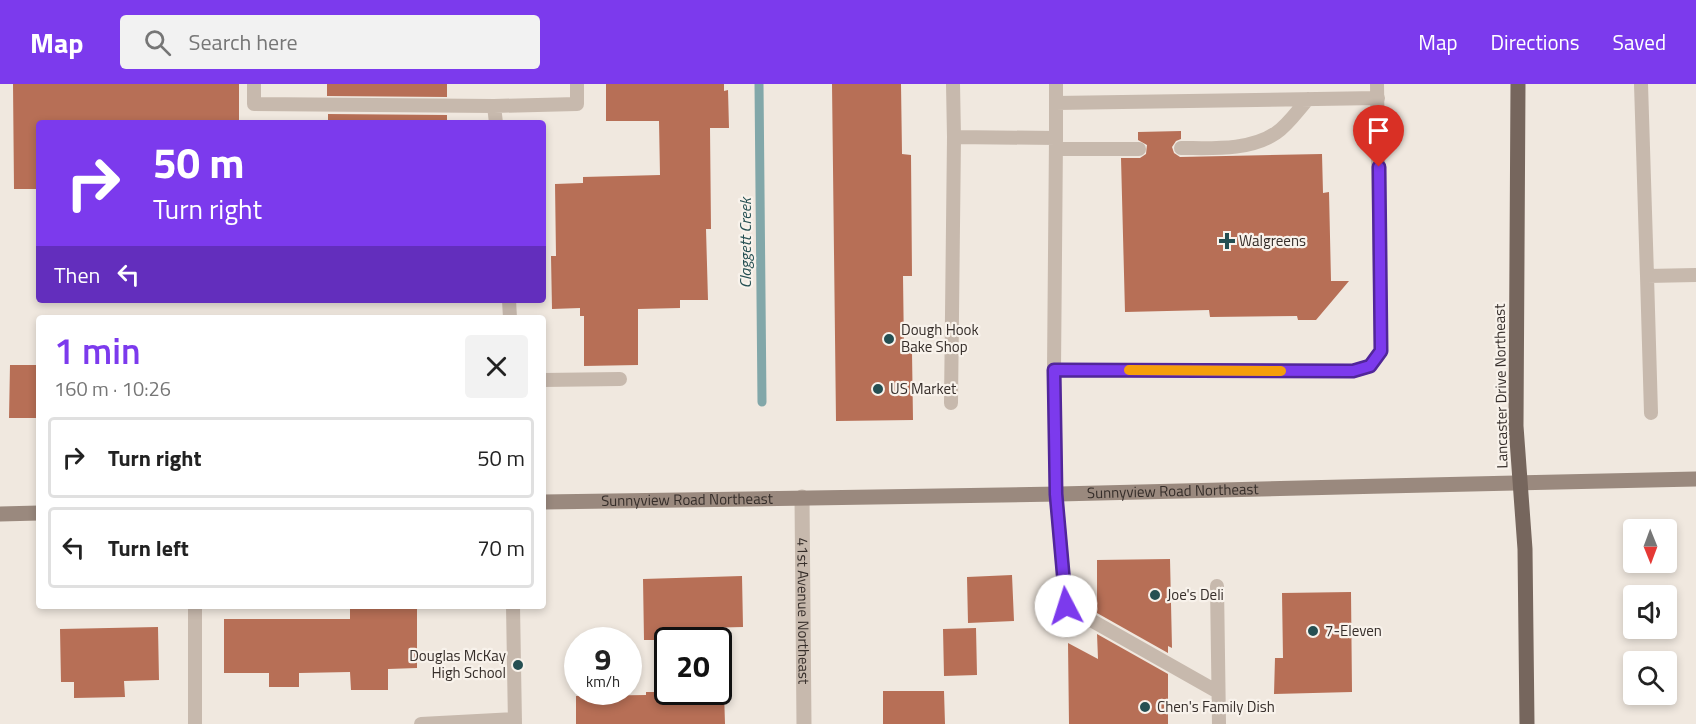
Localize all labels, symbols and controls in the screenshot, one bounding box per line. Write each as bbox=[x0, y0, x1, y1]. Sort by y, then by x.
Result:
search box bbox=[120, 15, 540, 69]
text: Map bbox=[30, 21, 84, 64]
text: Search here bbox=[189, 25, 298, 59]
icon: search bbox=[141, 26, 174, 59]
text: Map bbox=[1418, 26, 1458, 58]
text: Directions bbox=[1491, 26, 1580, 58]
text: Saved bbox=[1613, 26, 1666, 58]
pin bbox=[1353, 105, 1404, 167]
icon: arrive bbox=[1362, 114, 1395, 147]
text: 50 m bbox=[153, 130, 245, 194]
icon: right bbox=[54, 144, 132, 222]
text: Turn right bbox=[153, 188, 262, 229]
water label: Claggett Creek bbox=[733, 196, 757, 288]
place label: Walgreens bbox=[1239, 229, 1306, 252]
marker: Walgreens bbox=[1220, 234, 1234, 248]
text: Then bbox=[54, 258, 100, 292]
icon: left bbox=[112, 258, 145, 291]
street label: Lancaster Drive Northeast bbox=[1488, 303, 1513, 469]
place label: Dough Hook Bake Shop bbox=[901, 318, 979, 358]
text: 1 min bbox=[54, 323, 141, 378]
marker: Dough Hook Bake Shop bbox=[882, 332, 896, 346]
button: close bbox=[465, 335, 528, 398]
text: 160 m · 10:26 bbox=[54, 373, 171, 404]
place label: US Market bbox=[890, 377, 957, 400]
marker: US Market bbox=[871, 382, 885, 396]
icon: right bbox=[57, 441, 90, 474]
text: Turn right bbox=[108, 441, 202, 475]
text: 50 m bbox=[477, 441, 525, 475]
street label: Sunnyview Road Northeast bbox=[1087, 477, 1260, 504]
street label: Sunnyview Road Northeast bbox=[601, 487, 774, 512]
north arrow bbox=[1623, 519, 1677, 573]
map controls bbox=[1623, 519, 1677, 705]
icon: left bbox=[57, 531, 90, 564]
text: Turn left bbox=[108, 531, 189, 565]
text: 70 m bbox=[477, 531, 525, 565]
street label: 41st Avenue Northeast bbox=[791, 538, 816, 685]
position arrow bbox=[1034, 574, 1098, 638]
place label: Joe's Deli bbox=[1167, 583, 1224, 606]
button: sound bbox=[1623, 585, 1677, 639]
marker: Joe's Deli bbox=[1148, 588, 1162, 602]
place label: 7-Eleven bbox=[1325, 619, 1382, 642]
marker: 7-Eleven bbox=[1306, 624, 1320, 638]
speed limit sign: 20 bbox=[654, 627, 732, 705]
text: 9 bbox=[595, 636, 611, 682]
place label: Douglas McKay High School bbox=[409, 644, 506, 684]
button: search bbox=[1623, 651, 1677, 705]
marker: Douglas McKay High School bbox=[511, 658, 525, 672]
text: km/h bbox=[586, 670, 620, 693]
place label: Chen's Family Dish bbox=[1157, 695, 1275, 718]
marker: Chen's Family Dish bbox=[1138, 700, 1152, 714]

